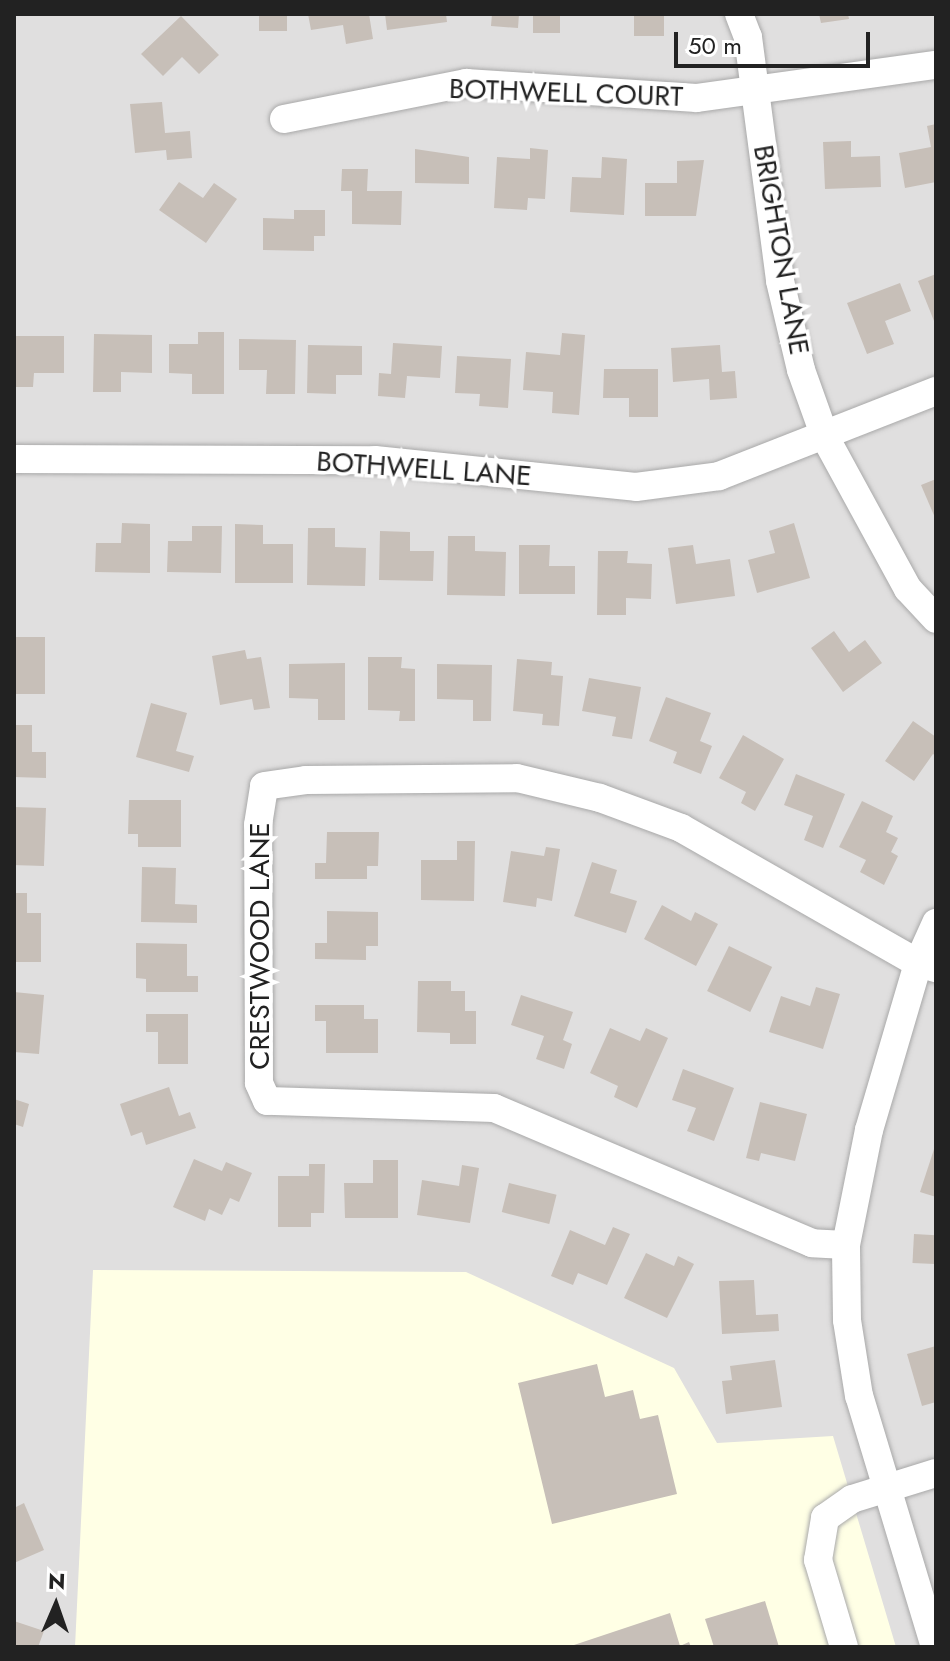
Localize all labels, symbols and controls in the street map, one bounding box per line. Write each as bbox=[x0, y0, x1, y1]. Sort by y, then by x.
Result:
scale bar bbox=[678, 16, 874, 66]
text: 50 m bbox=[688, 28, 742, 63]
street label: BOTHWELL COURT bbox=[448, 72, 684, 114]
street label: BRIGHTON LANE bbox=[746, 142, 816, 358]
street label: BOTHWELL LANE bbox=[315, 445, 533, 493]
street label: CRESTWOOD LANE bbox=[243, 822, 277, 1070]
north arrow bbox=[16, 1565, 96, 1645]
text: N bbox=[48, 1565, 66, 1597]

